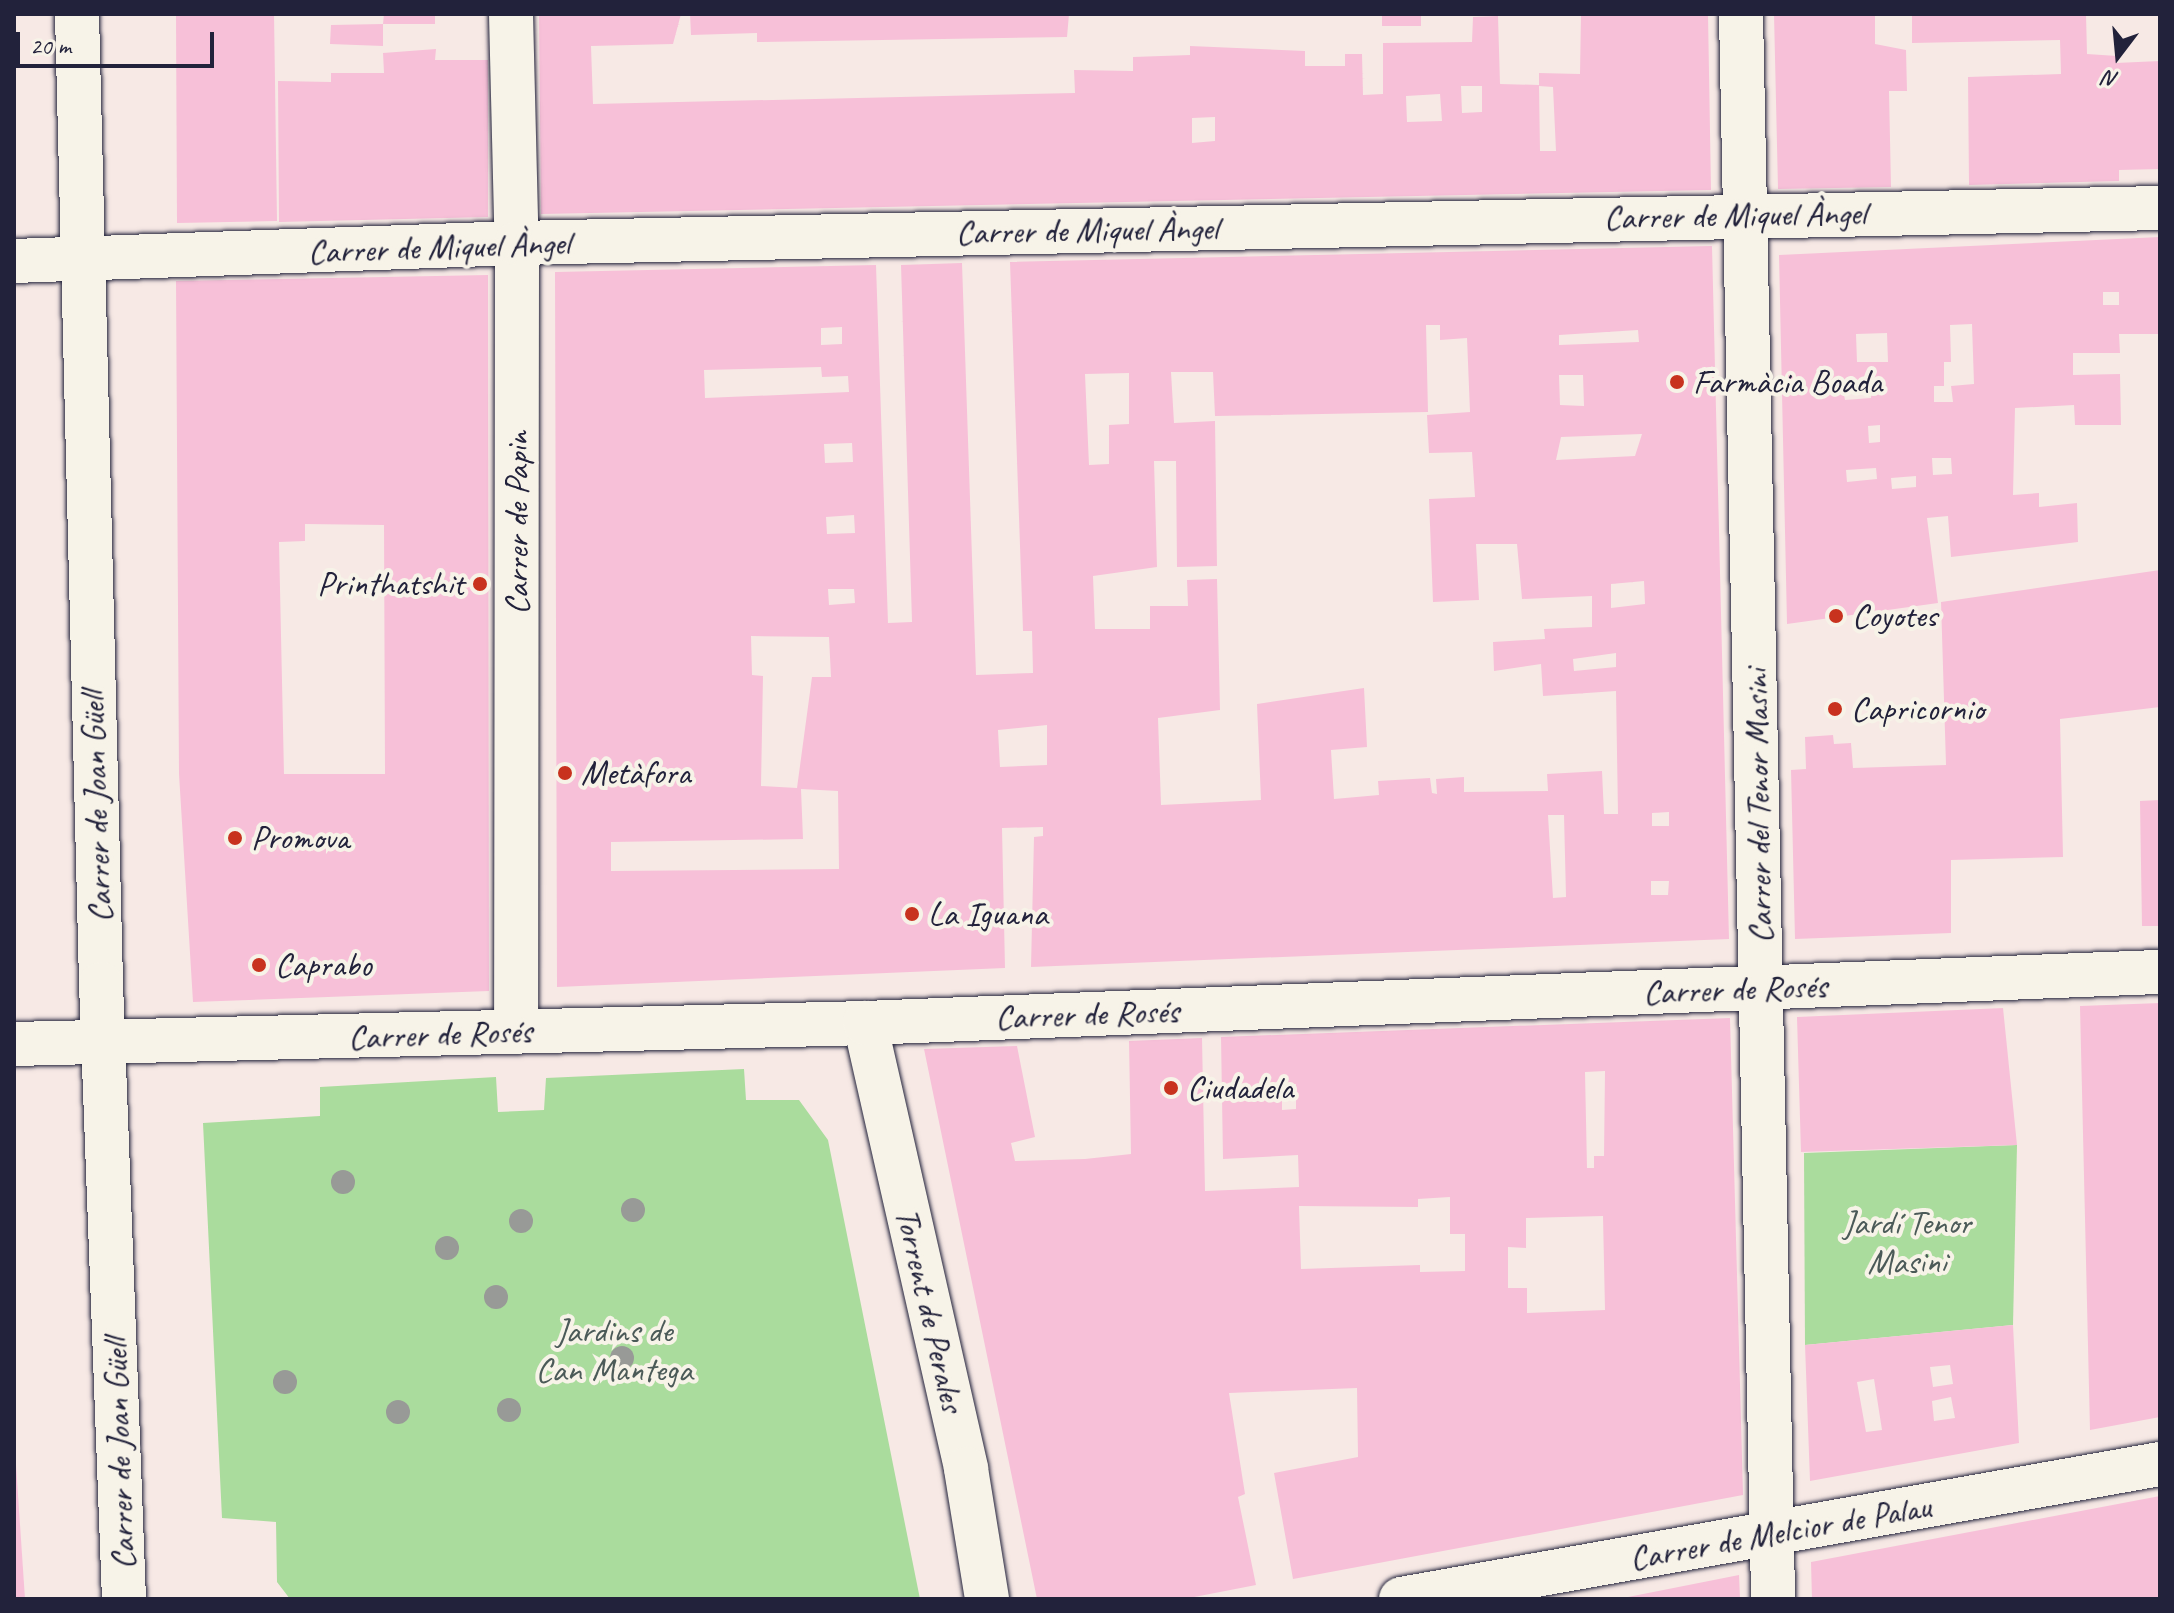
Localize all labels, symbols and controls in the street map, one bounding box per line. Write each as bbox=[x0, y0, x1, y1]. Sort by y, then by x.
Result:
scale bar bbox=[20, 16, 218, 66]
north arrow bbox=[2078, 16, 2158, 96]
text: 20 m bbox=[30, 31, 71, 61]
text: N bbox=[2101, 64, 2122, 94]
street label: Carrer de Miquel Àngel bbox=[1603, 192, 1867, 238]
street label: Carrer de Miquel Àngel bbox=[955, 207, 1219, 253]
street label: Carrer de Miquel Àngel bbox=[307, 222, 571, 272]
place label: Farmàcia Boada bbox=[1693, 362, 1881, 402]
marker: Farmàcia Boada bbox=[1668, 373, 1686, 391]
street label: Carrer de Papin bbox=[497, 431, 537, 615]
place label: Printhatshit bbox=[317, 564, 464, 604]
marker: Printhatshit bbox=[471, 575, 489, 593]
place label: Coyotes bbox=[1852, 596, 1937, 636]
marker: Coyotes bbox=[1827, 607, 1845, 625]
street label: Carrer del Tenor Masini bbox=[1735, 668, 1781, 944]
place label: Capricornio bbox=[1851, 689, 1984, 729]
street label: Carrer de Joan Güell bbox=[72, 691, 120, 923]
marker: Capricornio bbox=[1826, 700, 1844, 718]
place label: Metàfora bbox=[581, 753, 690, 793]
marker: Metàfora bbox=[556, 764, 574, 782]
place label: Promova bbox=[251, 818, 349, 858]
marker: Promova bbox=[226, 829, 244, 847]
place label: La Iguana bbox=[928, 894, 1046, 934]
marker: La Iguana bbox=[903, 905, 921, 923]
place label: Caprabo bbox=[275, 945, 371, 985]
marker: Caprabo bbox=[250, 956, 268, 974]
street label: Carrer de Rosés bbox=[1642, 965, 1828, 1013]
street label: Carrer de Rosés bbox=[994, 990, 1180, 1038]
street label: Carrer de Rosés bbox=[347, 1010, 533, 1058]
place label: Ciudadela bbox=[1187, 1068, 1293, 1108]
marker: Ciudadela bbox=[1162, 1079, 1180, 1097]
park label: Jardí Tenor Masini bbox=[1843, 1202, 1971, 1282]
street label: Torrent de Perales bbox=[887, 1204, 973, 1416]
park label: Jardins de Can Mantega bbox=[535, 1310, 693, 1390]
street label: Carrer de Joan Güell bbox=[95, 1338, 143, 1570]
street label: Carrer de Melcior de Palau bbox=[1626, 1485, 1934, 1579]

